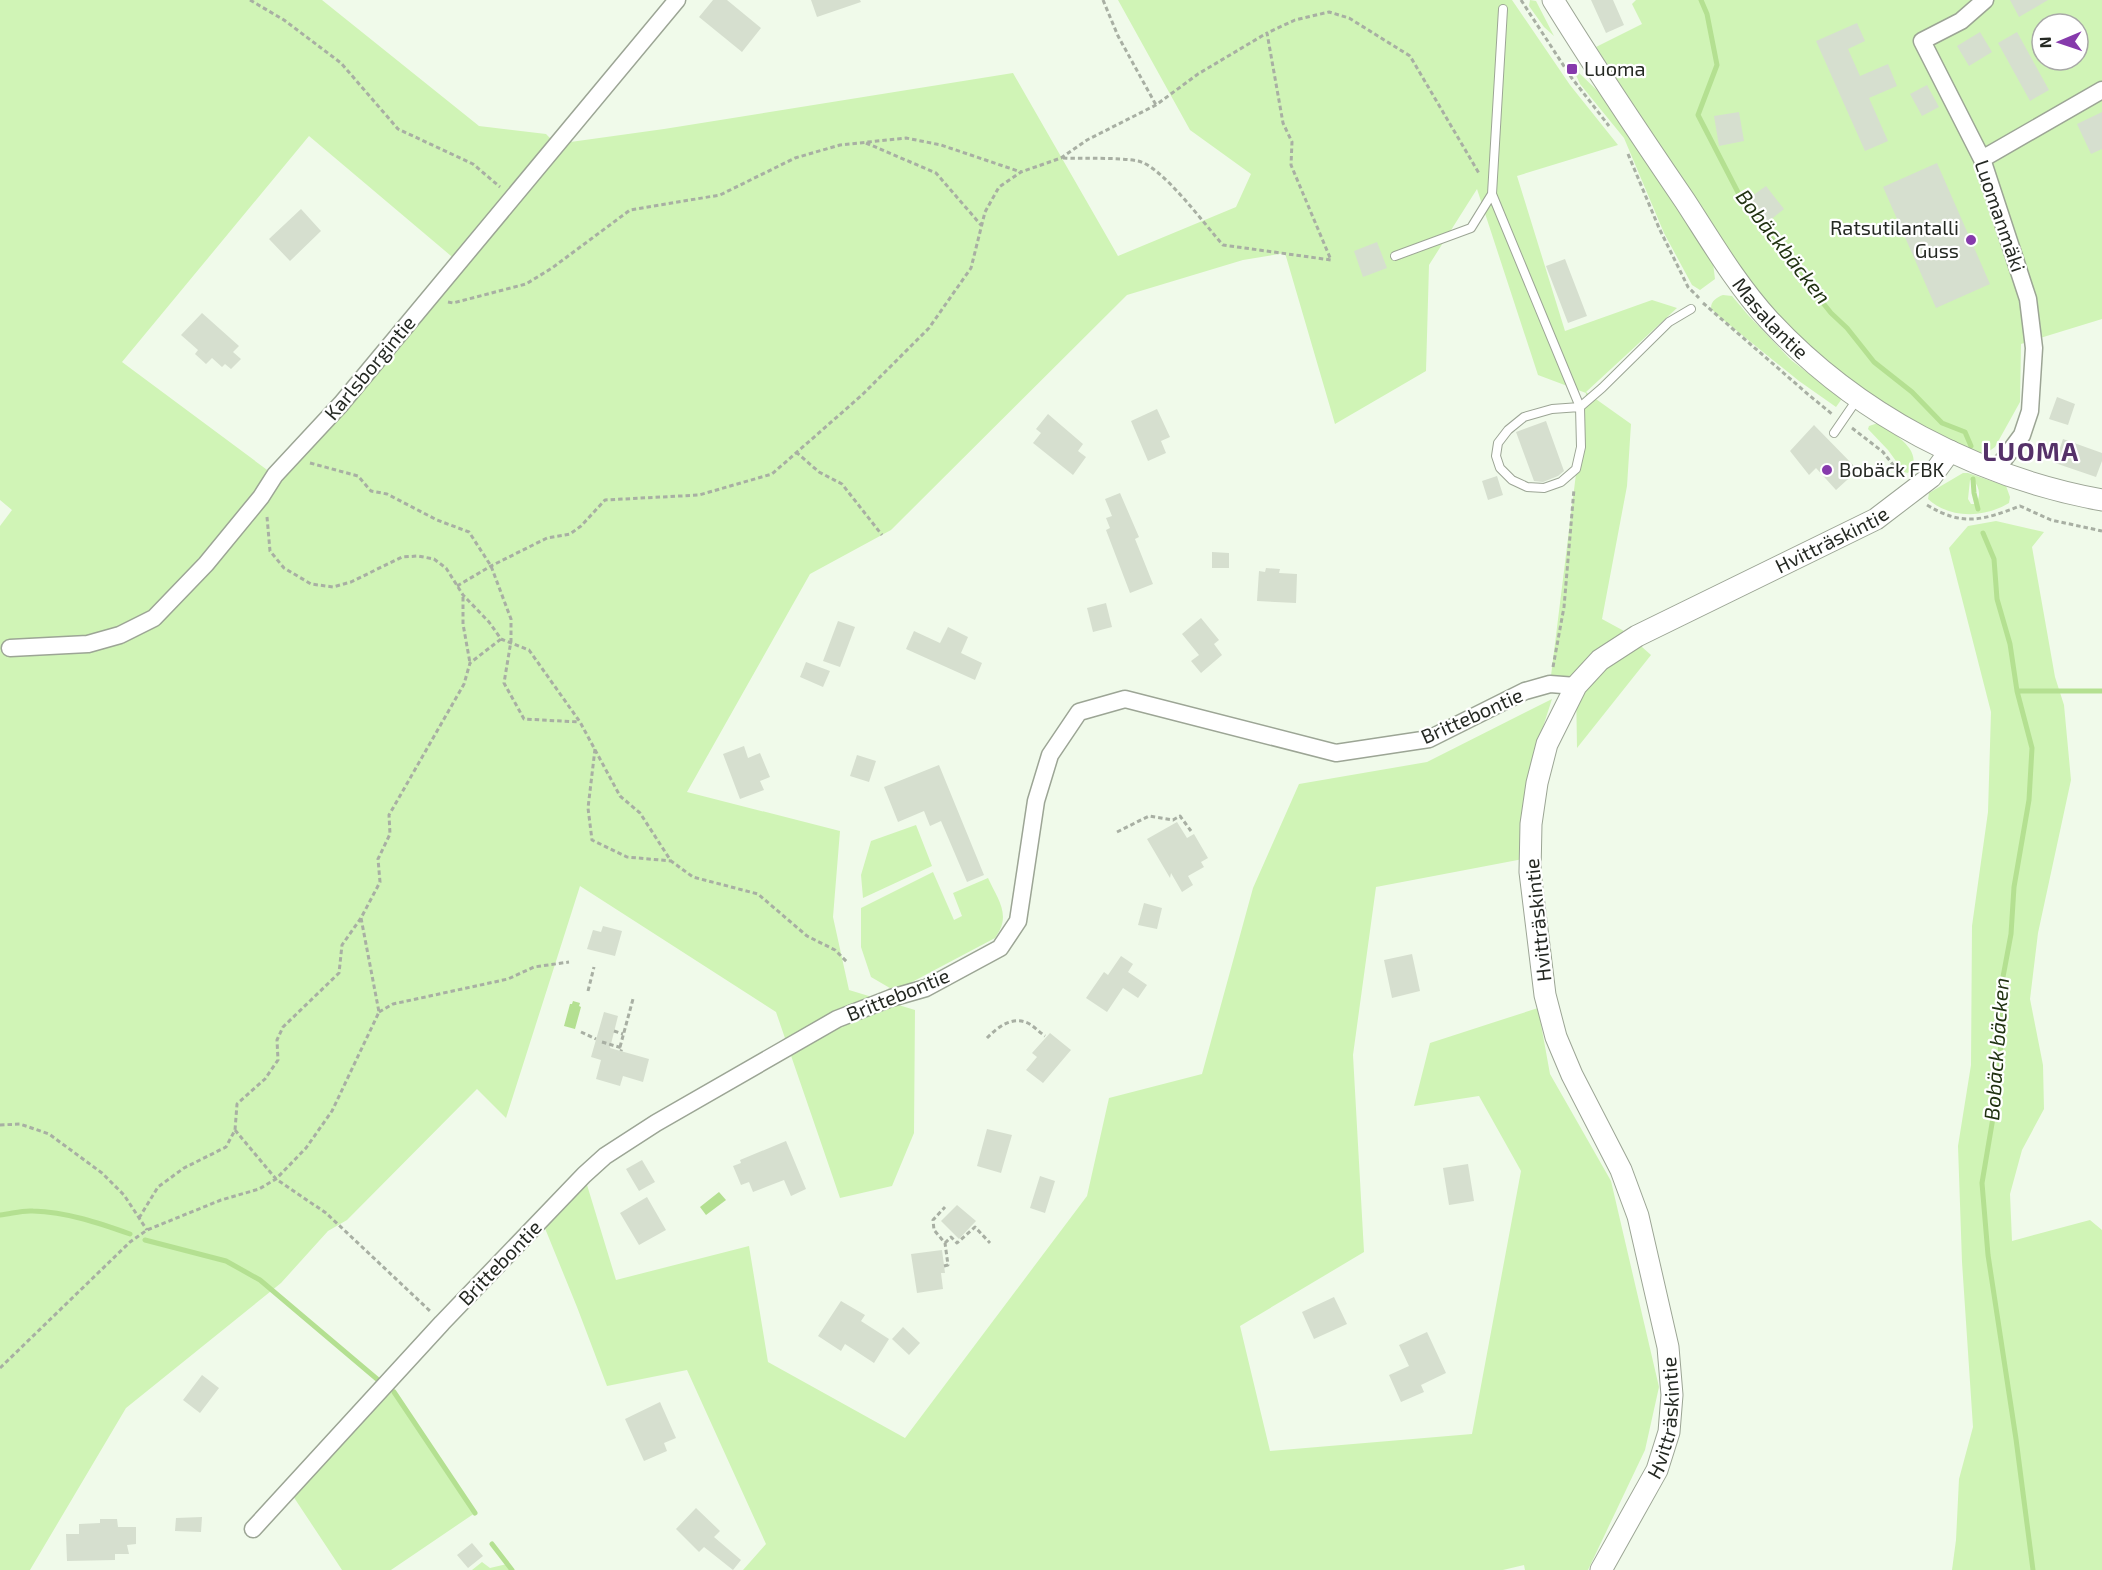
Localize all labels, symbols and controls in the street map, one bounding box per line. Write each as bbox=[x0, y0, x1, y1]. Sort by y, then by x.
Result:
north arrow bbox=[2030, 12, 2090, 72]
text: N bbox=[2035, 36, 2054, 49]
place label: Luoma bbox=[1584, 56, 1646, 80]
marker: Luoma bbox=[1565, 62, 1579, 76]
street label: Luomanmäki bbox=[1971, 157, 2031, 275]
water label: Bobäckbäcken bbox=[1732, 184, 1837, 308]
place label: Ratsutilantalli Guss bbox=[1830, 215, 1959, 262]
marker: Ratsutilantalli Guss bbox=[1964, 233, 1978, 247]
street label: Masalantie bbox=[1728, 272, 1814, 364]
street label: Karlsborgintie bbox=[319, 310, 420, 424]
district label: LUOMA bbox=[1982, 435, 2080, 466]
place label: Bobäck FBK bbox=[1839, 457, 1945, 481]
marker: Bobäck FBK bbox=[1820, 463, 1834, 477]
street label: Hvitträskintie bbox=[1771, 501, 1893, 577]
street label: Brittebontie bbox=[1417, 682, 1526, 748]
street label: Hvitträskintie bbox=[1519, 857, 1555, 983]
street label: Brittebontie bbox=[843, 963, 953, 1026]
water label: Bobäck bäcken bbox=[1978, 977, 2013, 1121]
street label: Brittebontie bbox=[453, 1215, 546, 1310]
street label: Hvitträskintie bbox=[1642, 1356, 1683, 1483]

